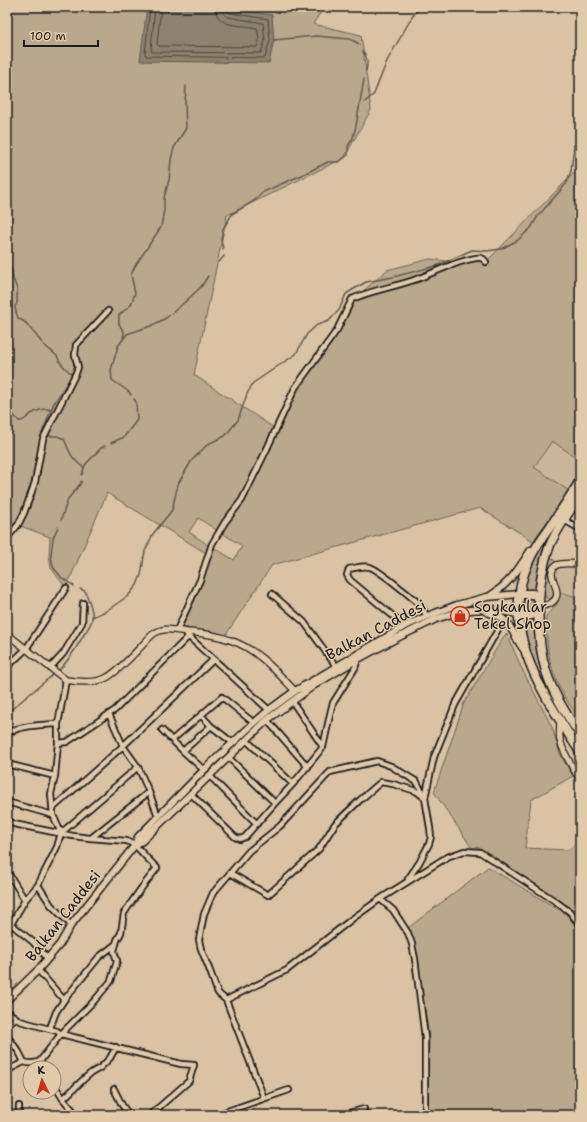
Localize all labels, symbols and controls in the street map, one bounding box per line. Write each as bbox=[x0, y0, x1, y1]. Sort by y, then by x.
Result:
scale bar bbox=[24, 22, 98, 48]
text: 100 m bbox=[30, 28, 66, 44]
street label: Balkan Caddesi bbox=[322, 595, 430, 665]
place label: Soykanlar Tekel Shop bbox=[474, 597, 551, 634]
shop icon: Soykanlar Tekel Shop bbox=[449, 605, 471, 627]
street label: Balkan Caddesi bbox=[21, 866, 105, 966]
north arrow bbox=[22, 1060, 62, 1100]
text: K bbox=[37, 1063, 46, 1078]

